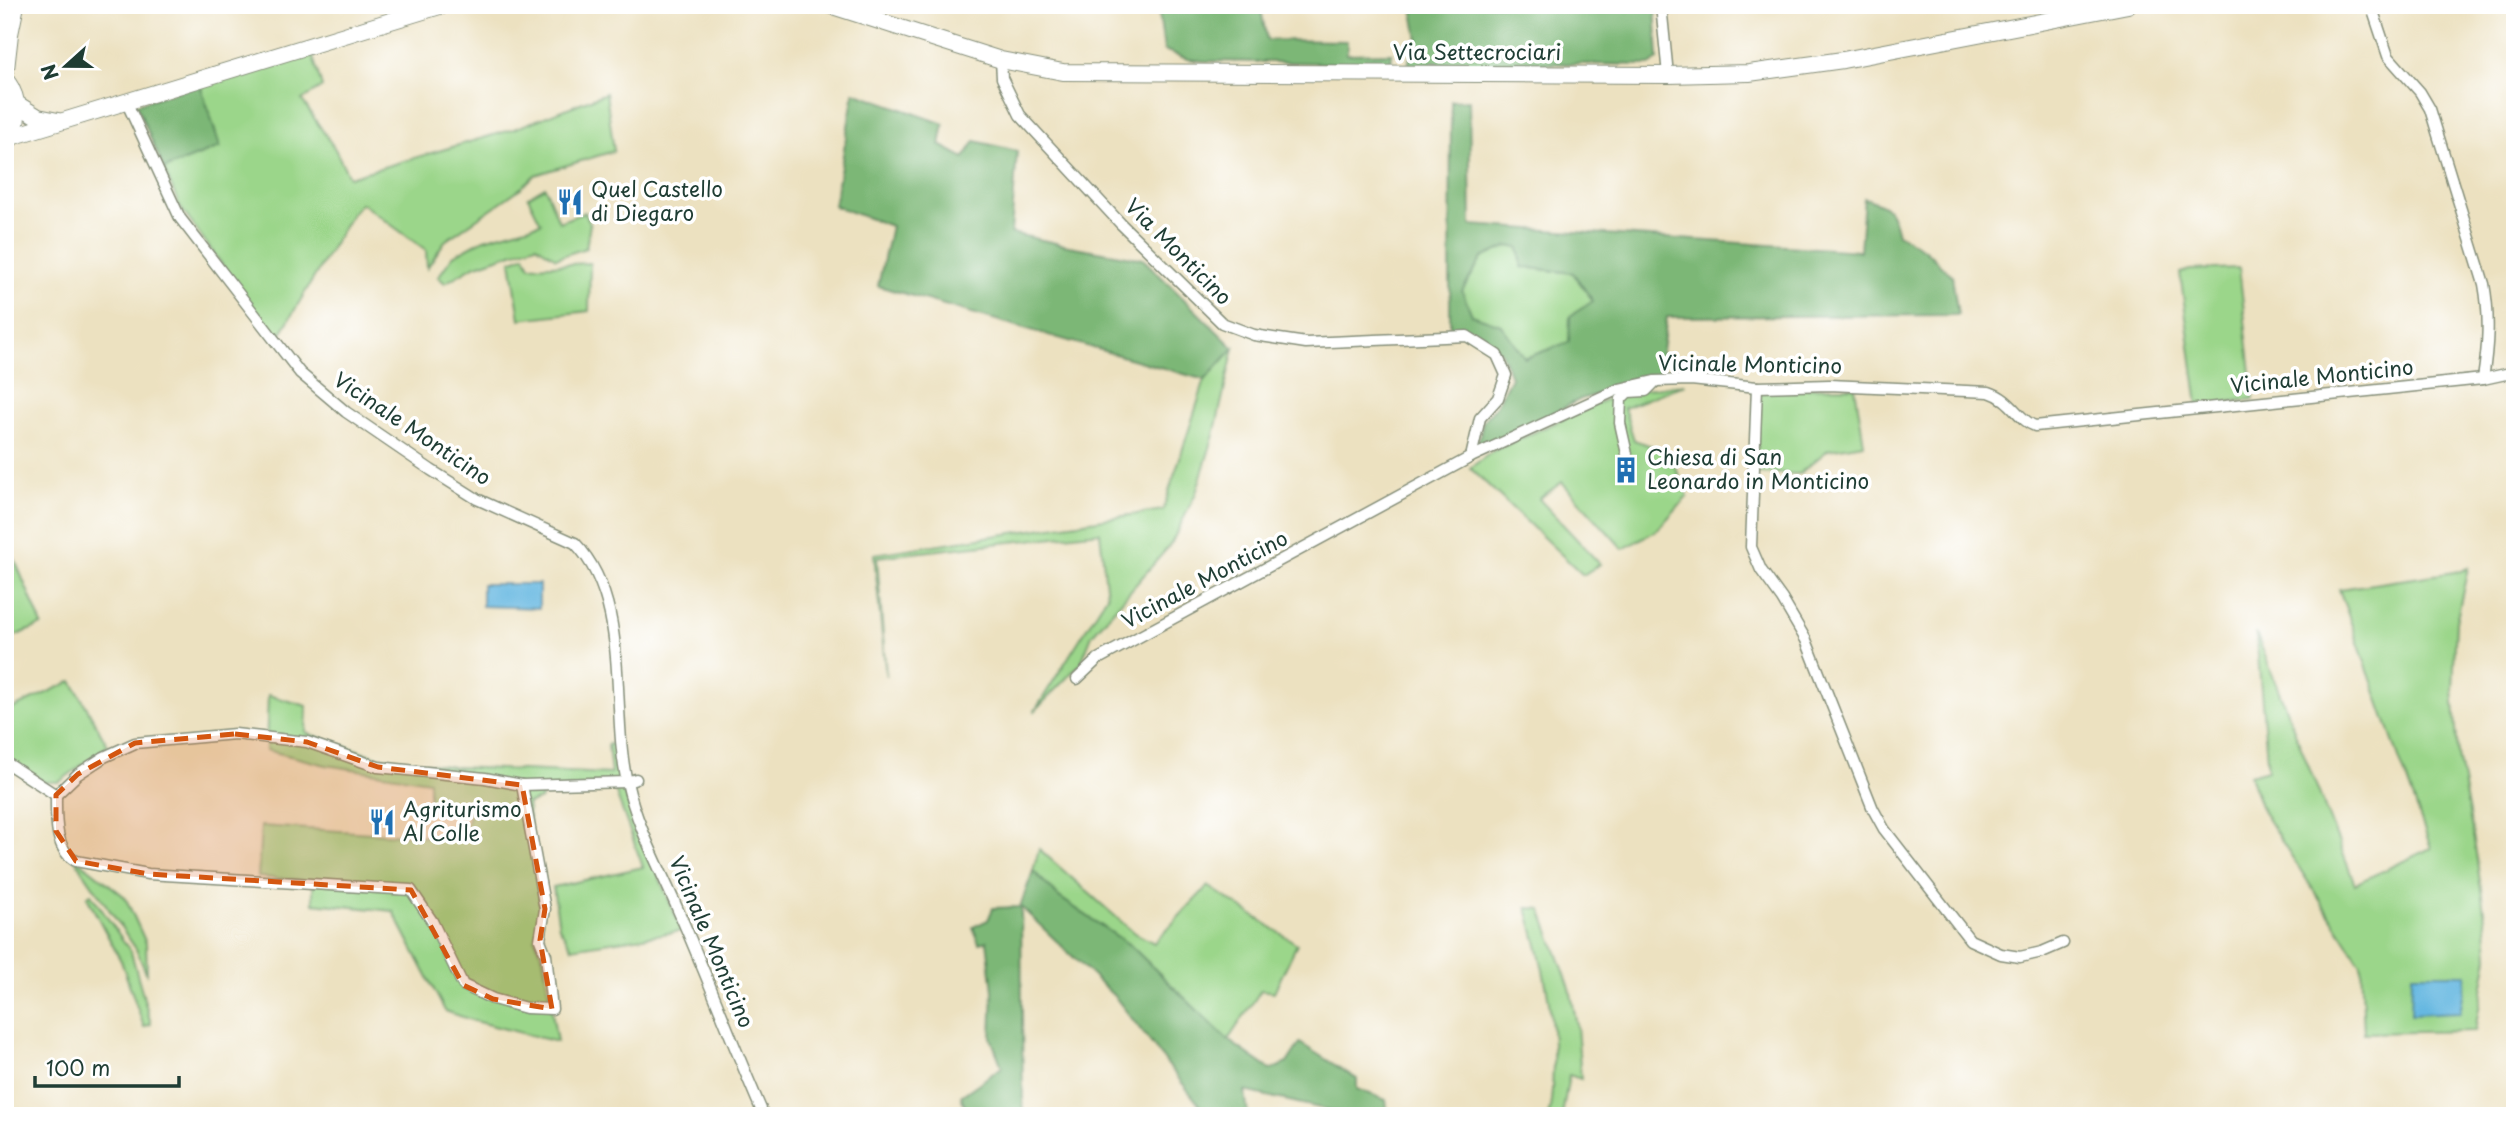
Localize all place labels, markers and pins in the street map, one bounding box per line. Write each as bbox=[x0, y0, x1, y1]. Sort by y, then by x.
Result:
place label: Quel Castello di Diegaro bbox=[591, 172, 723, 228]
restaurant icon: Quel Castello di Diegaro bbox=[555, 187, 585, 217]
place label: Chiesa di San Leonardo in Monticino bbox=[1647, 440, 1869, 496]
building icon: Chiesa di San Leonardo in Monticino bbox=[1611, 455, 1641, 485]
place label: Agriturismo Al Colle bbox=[403, 792, 522, 848]
restaurant icon: Agriturismo Al Colle bbox=[367, 807, 397, 837]

